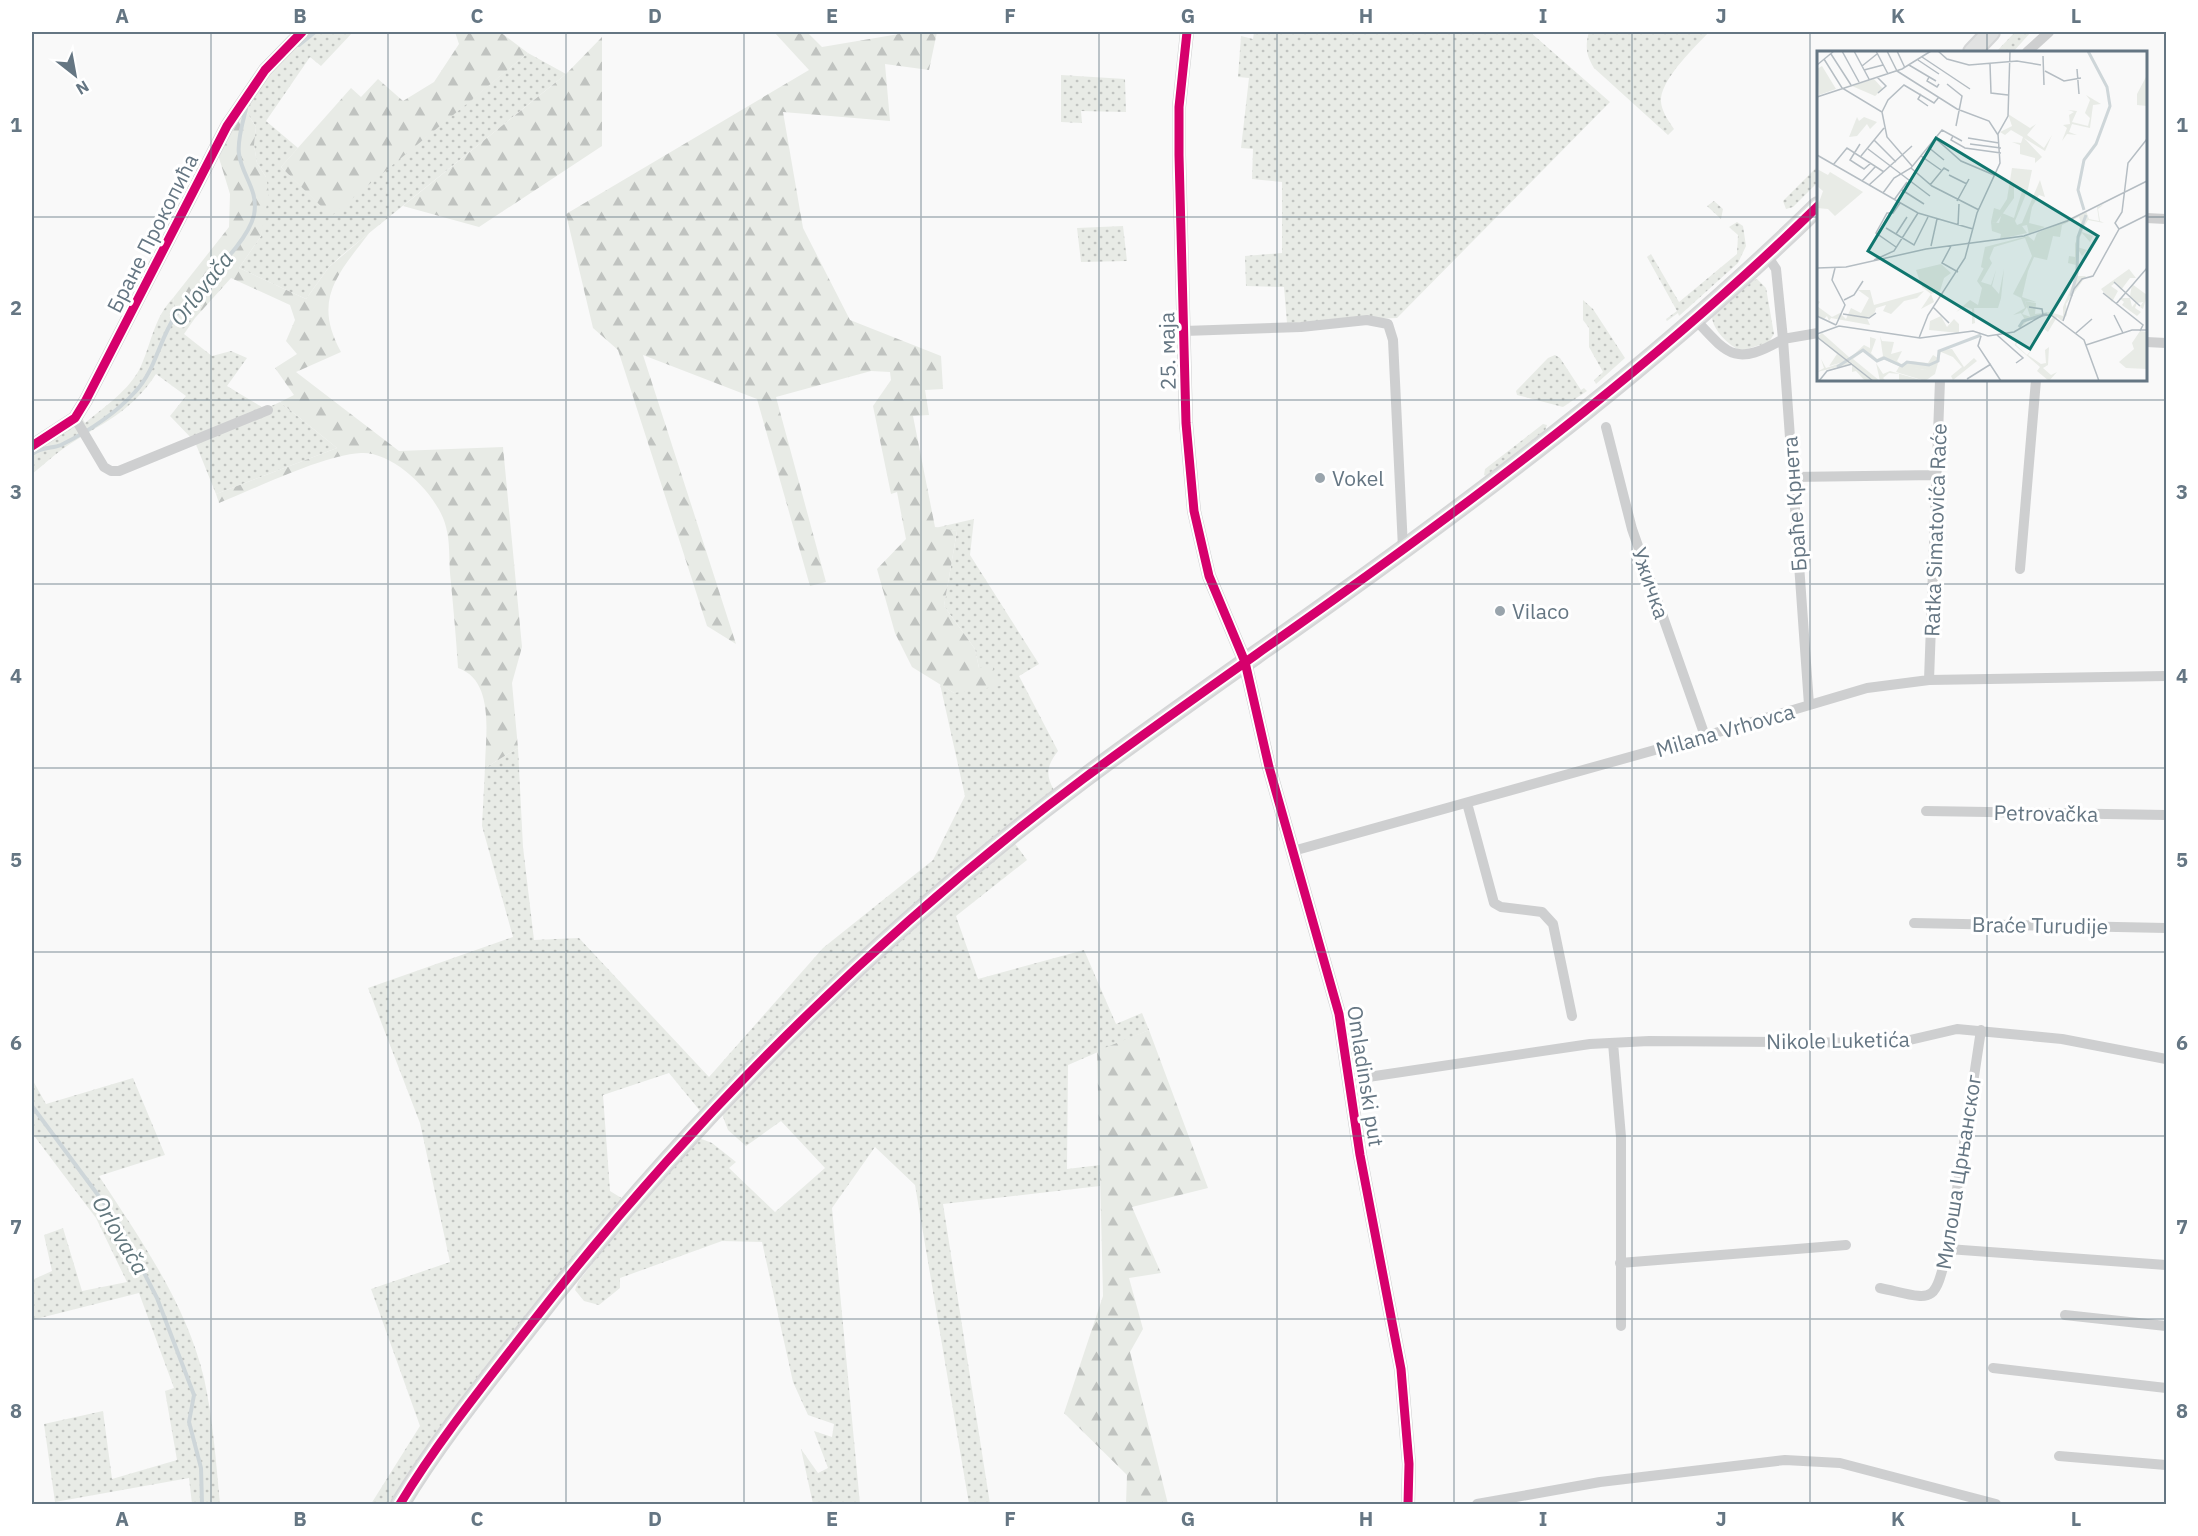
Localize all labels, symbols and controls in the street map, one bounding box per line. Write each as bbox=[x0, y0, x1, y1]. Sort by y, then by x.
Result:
text: A bbox=[115, 2, 129, 29]
text: B bbox=[293, 2, 307, 29]
text: C bbox=[470, 2, 484, 29]
text: D bbox=[648, 2, 662, 29]
text: E bbox=[826, 2, 838, 29]
text: F bbox=[1004, 2, 1016, 29]
text: G bbox=[1181, 2, 1195, 29]
text: H bbox=[1359, 2, 1373, 29]
text: I bbox=[1539, 2, 1547, 29]
text: J bbox=[1715, 2, 1727, 29]
text: K bbox=[1891, 2, 1905, 29]
text: L bbox=[2071, 2, 2081, 29]
north arrow bbox=[45, 45, 105, 105]
inset map bbox=[1817, 51, 2147, 381]
text: N bbox=[73, 76, 93, 99]
text: 1 bbox=[10, 111, 22, 138]
text: 1 bbox=[2176, 111, 2188, 138]
street label: Бране Прокопића bbox=[100, 149, 204, 317]
water label: Orlovača bbox=[163, 245, 239, 331]
text: 2 bbox=[10, 294, 22, 321]
text: 2 bbox=[2176, 294, 2188, 321]
street label: 25. маја bbox=[1152, 312, 1182, 390]
street label: Ratka Simatovića Raće bbox=[1917, 423, 1953, 637]
street label: Браће Крнета bbox=[1775, 435, 1813, 573]
place label: Vokel bbox=[1332, 464, 1384, 492]
marker: Vokel bbox=[1313, 471, 1327, 485]
text: 3 bbox=[10, 478, 22, 505]
text: 3 bbox=[2176, 478, 2188, 505]
street label: Ужичка bbox=[1626, 543, 1676, 623]
place label: Vilaco bbox=[1512, 597, 1569, 625]
marker: Vilaco bbox=[1493, 604, 1507, 618]
text: 4 bbox=[10, 662, 22, 689]
text: 4 bbox=[2176, 662, 2188, 689]
street label: Milana Vrhovca bbox=[1652, 697, 1798, 763]
street label: Petrovačka bbox=[1994, 798, 2098, 828]
text: 5 bbox=[10, 846, 22, 873]
text: 5 bbox=[2176, 846, 2188, 873]
street label: Braće Turudije bbox=[1972, 910, 2108, 940]
street label: Omladinski put bbox=[1341, 1003, 1391, 1149]
street label: Nikole Luketića bbox=[1766, 1025, 1910, 1055]
text: 6 bbox=[10, 1029, 22, 1056]
text: 6 bbox=[2176, 1029, 2188, 1056]
street label: Милоша Црњанског bbox=[1929, 1072, 1987, 1272]
water label: Orlovača bbox=[86, 1190, 156, 1280]
text: 7 bbox=[10, 1213, 22, 1240]
text: 7 bbox=[2176, 1213, 2188, 1240]
text: 8 bbox=[10, 1397, 22, 1424]
text: 8 bbox=[2176, 1397, 2188, 1424]
text: A bbox=[115, 1505, 129, 1532]
text: B bbox=[293, 1505, 307, 1532]
text: C bbox=[470, 1505, 484, 1532]
text: D bbox=[648, 1505, 662, 1532]
text: E bbox=[826, 1505, 838, 1532]
text: F bbox=[1004, 1505, 1016, 1532]
text: G bbox=[1181, 1505, 1195, 1532]
text: H bbox=[1359, 1505, 1373, 1532]
text: I bbox=[1539, 1505, 1547, 1532]
text: J bbox=[1715, 1505, 1727, 1532]
text: K bbox=[1891, 1505, 1905, 1532]
text: L bbox=[2071, 1505, 2081, 1532]

